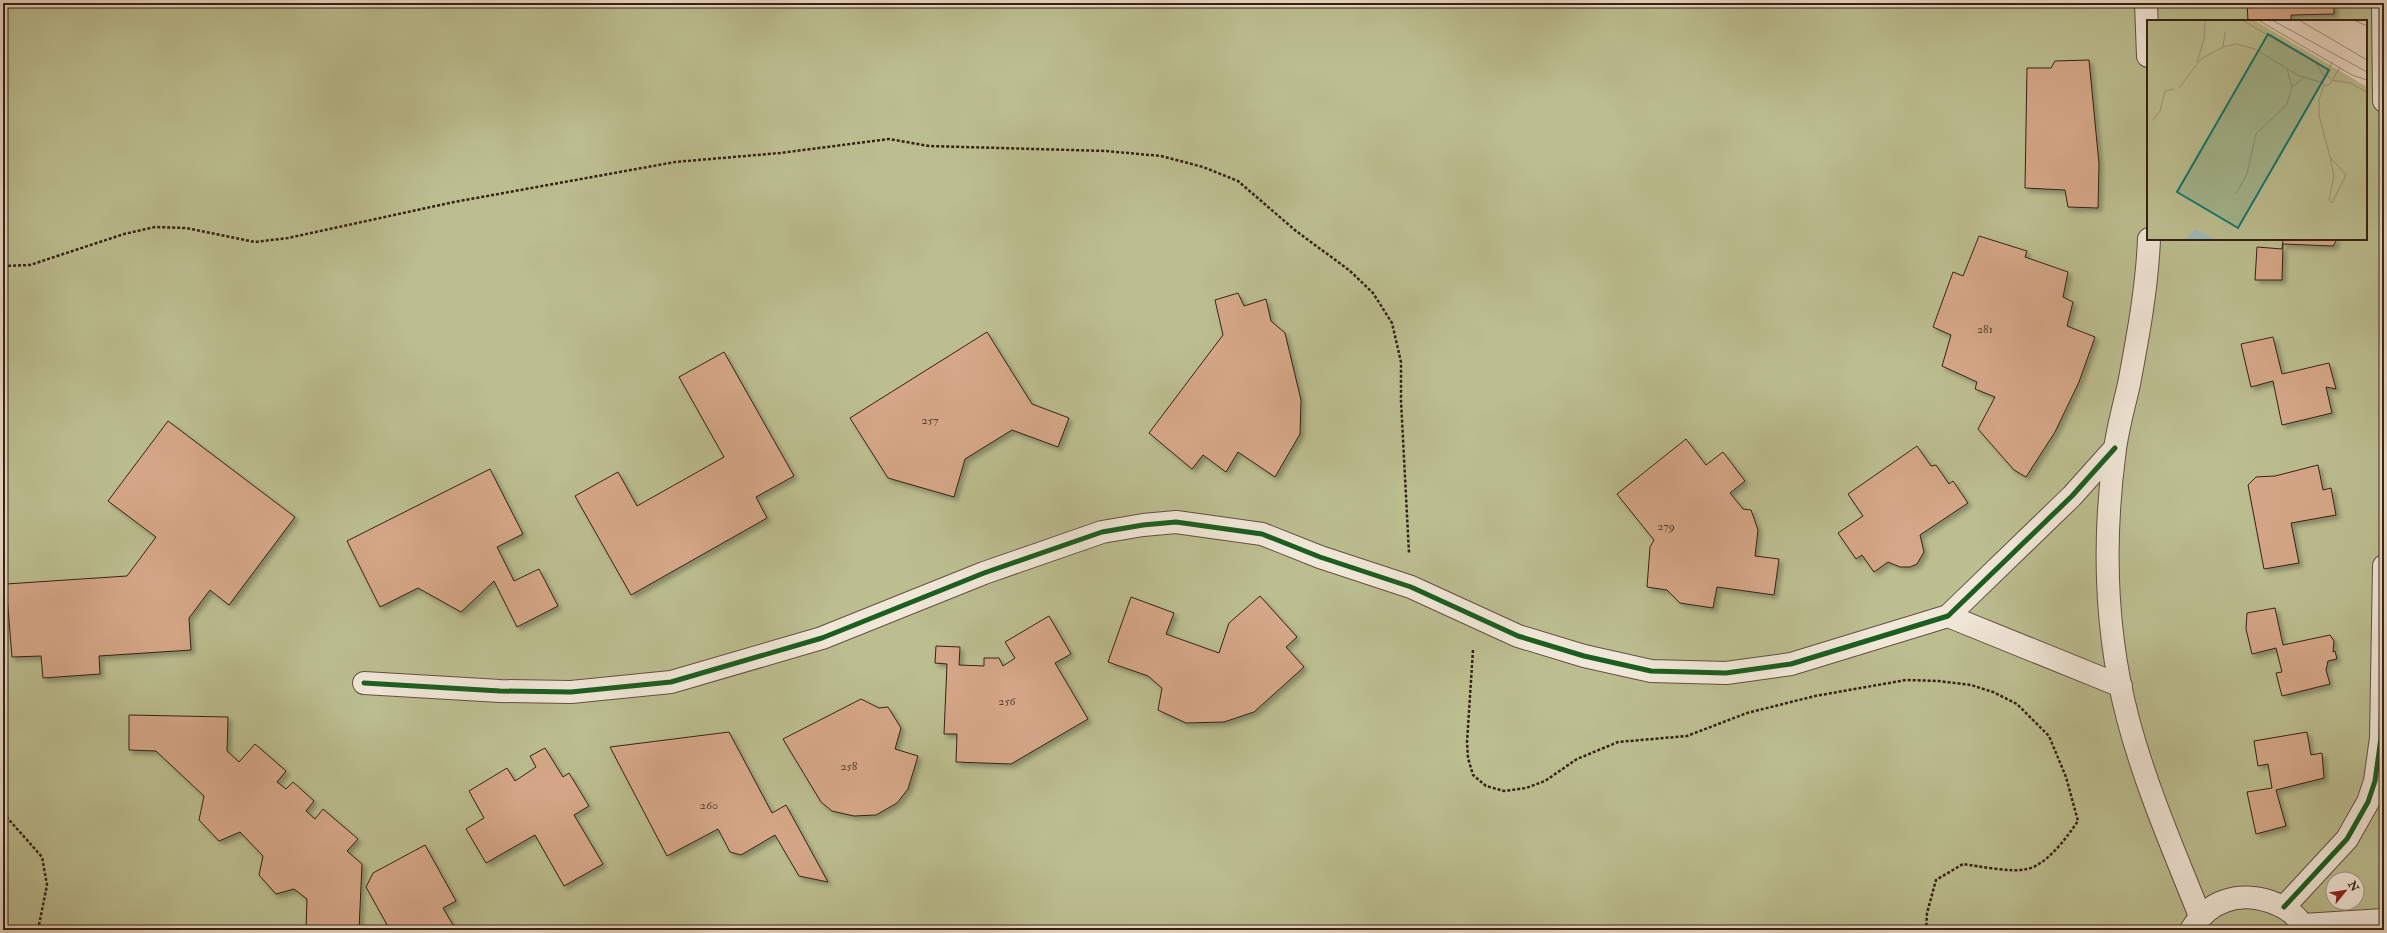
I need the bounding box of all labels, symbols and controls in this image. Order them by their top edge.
inset map [2147,20,2367,240]
house number: 281 [1977,322,1993,337]
house number: 257 [922,413,939,428]
house number: 279 [1657,519,1675,534]
house number: 256 [998,694,1017,709]
house number: 258 [841,759,858,774]
house number: 260 [700,798,718,813]
north arrow [2325,871,2365,911]
text: N [2345,878,2362,895]

